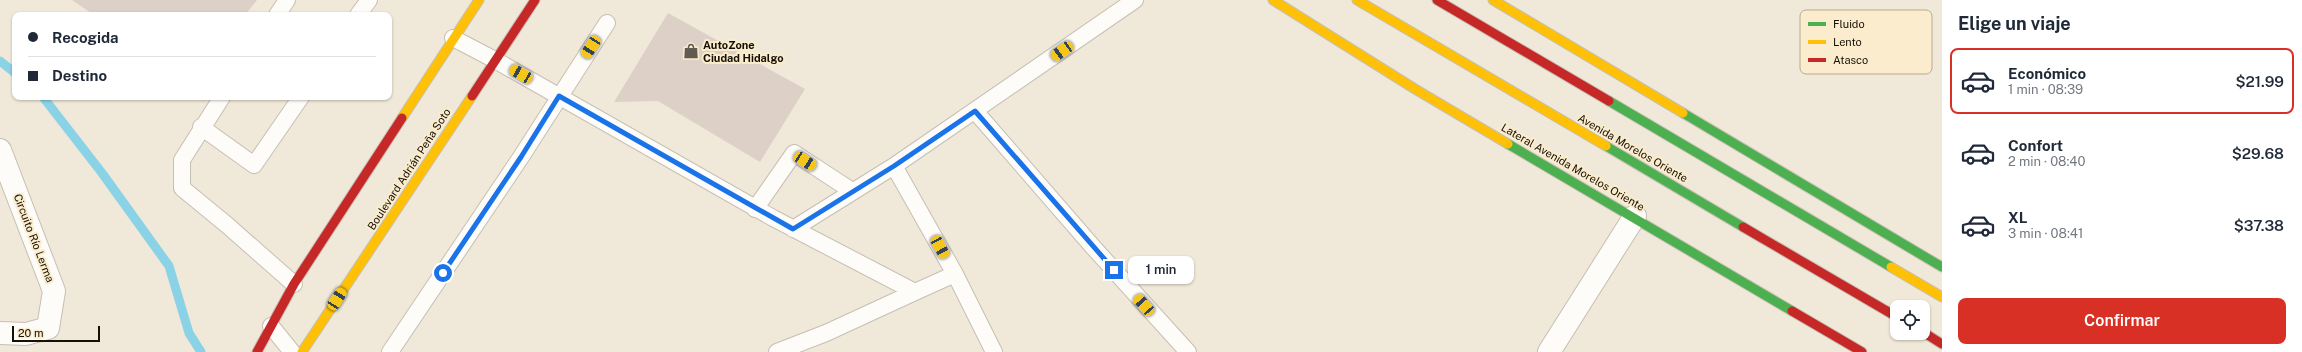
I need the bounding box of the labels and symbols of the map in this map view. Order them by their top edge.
legend [1800,10,1932,74]
text: Fluido [1833,18,1865,30]
car [579,34,603,60]
text: Lento [1833,36,1862,48]
place label: AutoZone Ciudad Hidalgo [703,39,784,64]
car [1049,39,1075,63]
shop icon: AutoZone Ciudad Hidalgo [682,42,700,60]
text: Atasco [1833,54,1868,66]
car [508,63,534,85]
street label: Boulevard Adrián Peña Soto [365,106,453,232]
street label: Avenida Morelos Oriente [1576,112,1690,184]
street label: Lateral Avenida Morelos Oriente [1499,121,1647,213]
car [792,149,818,173]
street label: Circuito Río Lerma [12,192,56,284]
car [929,234,951,260]
callout: 1 min [1128,256,1194,284]
route end [1105,261,1123,279]
route start [434,264,452,282]
car [325,286,349,312]
car [1132,292,1156,318]
scale bar [12,324,100,343]

